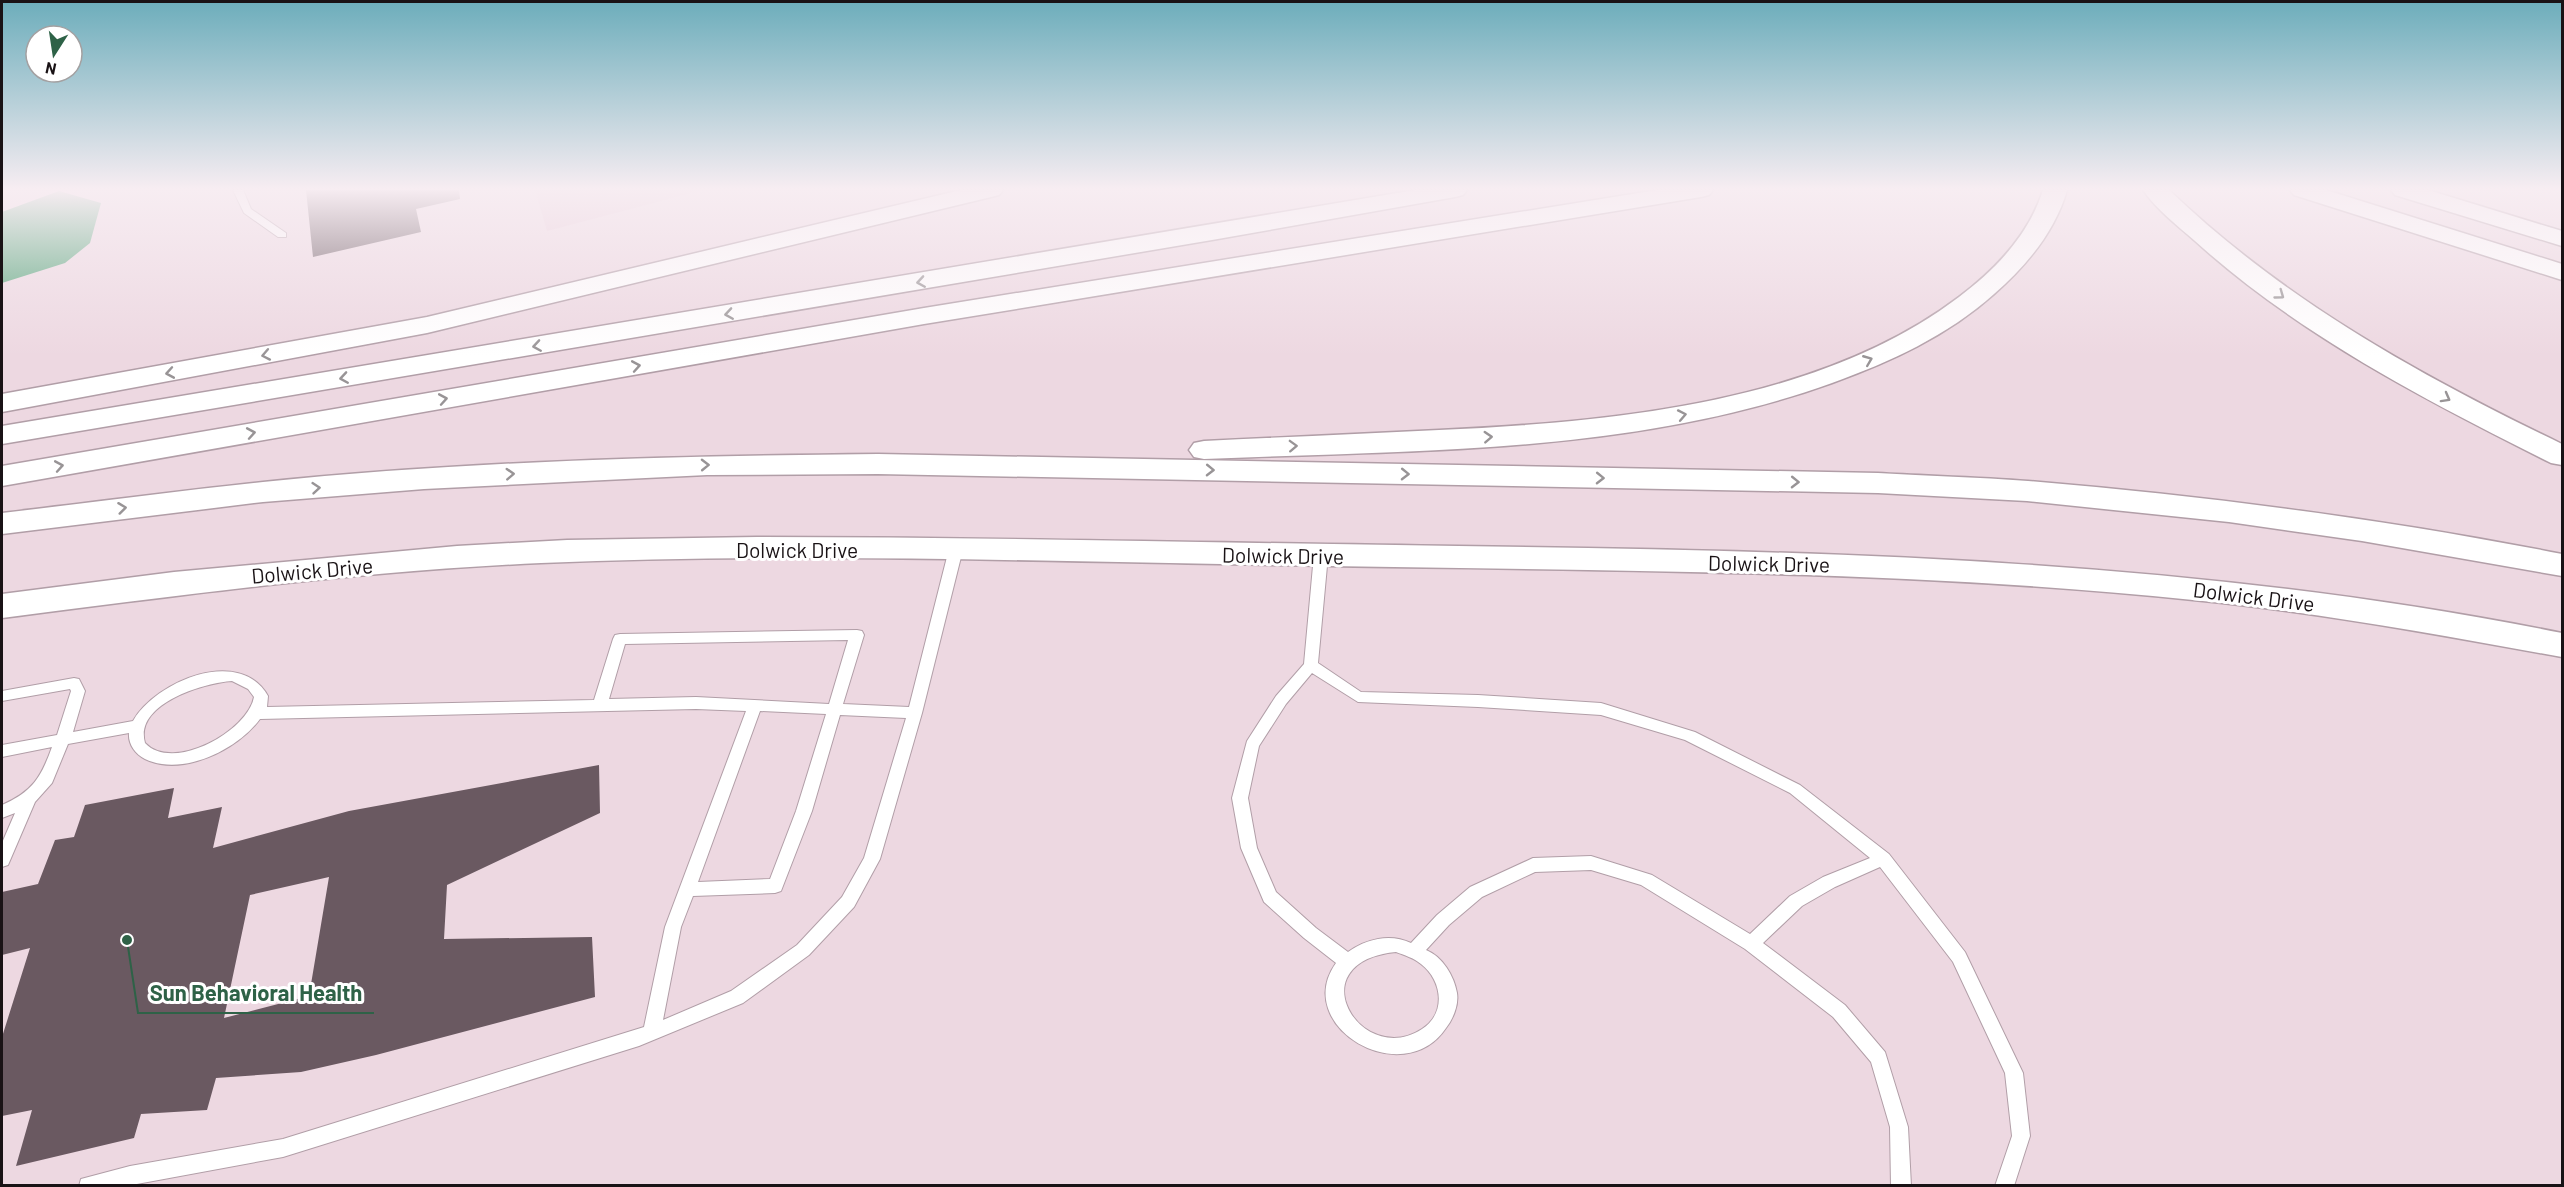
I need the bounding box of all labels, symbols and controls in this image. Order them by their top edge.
north arrow [24,24,84,84]
text: N [44,59,58,80]
one-way arrow [917,275,926,287]
one-way arrow [2274,288,2285,299]
one-way arrow [724,307,734,320]
one-way arrow [532,339,542,352]
one-way arrow [262,348,272,361]
one-way arrow [1862,355,1873,367]
one-way arrow [630,360,640,373]
one-way arrow [165,366,175,379]
one-way arrow [340,371,350,384]
one-way arrow [2440,391,2450,402]
one-way arrow [438,393,448,406]
one-way arrow [1676,409,1686,422]
one-way arrow [247,427,256,439]
one-way arrow [1484,431,1493,444]
one-way arrow [1289,439,1298,452]
one-way arrow [701,459,710,472]
one-way arrow [54,460,64,473]
one-way arrow [1205,464,1214,476]
one-way arrow [506,468,515,481]
one-way arrow [1400,468,1409,480]
one-way arrow [1595,472,1604,484]
one-way arrow [1790,475,1799,488]
one-way arrow [311,482,320,495]
one-way arrow [117,503,127,515]
street label: Dolwick Drive [736,537,858,562]
street label: Dolwick Drive [1222,541,1344,569]
street label: Dolwick Drive [1708,549,1830,577]
street label: Dolwick Drive [250,552,374,588]
street label: Dolwick Drive [2192,576,2316,616]
callout: Sun Behavioral Health [138,973,374,1013]
text: Sun Behavioral Health [150,979,362,1005]

